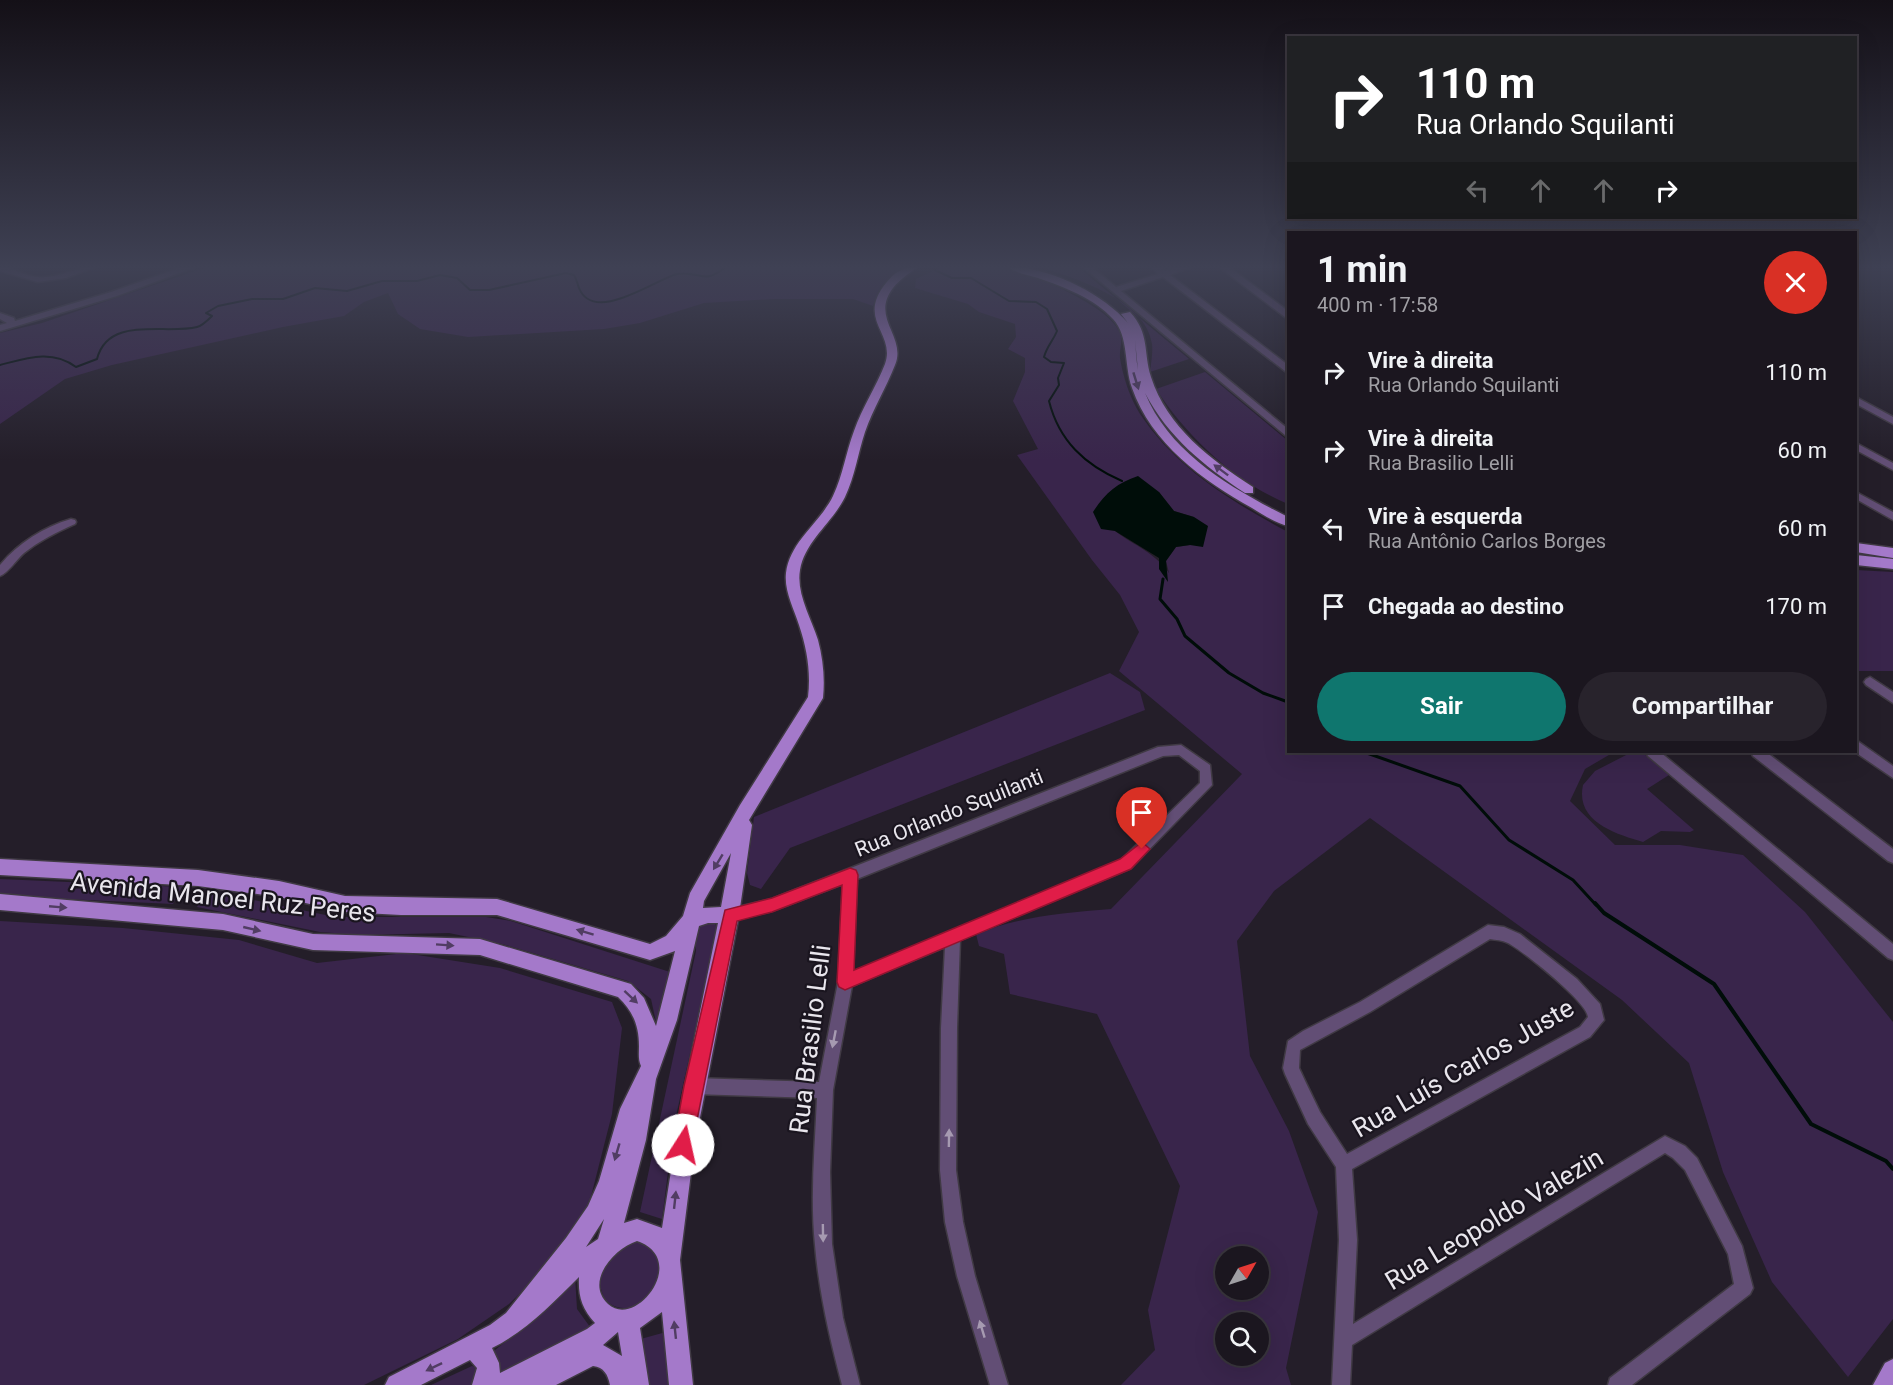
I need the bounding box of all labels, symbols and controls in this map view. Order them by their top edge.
text: 110 m [1416,59,1535,108]
icon: right [1317,60,1395,138]
text: Rua Orlando Squilanti [1416,109,1675,141]
icon: left [1461,174,1494,207]
icon: ahead [1524,174,1557,207]
icon: ahead [1587,174,1620,207]
icon: right [1650,174,1683,207]
text: 1 min [1317,249,1408,291]
button: close [1764,251,1827,314]
text: 400 m · 17:58 [1317,293,1438,317]
text: Vire à direita [1368,348,1494,373]
icon: right [1317,356,1350,389]
text: 110 m [1765,360,1827,385]
one-way arrow [1132,372,1141,390]
text: Rua Orlando Squilanti [1368,373,1559,397]
text: Vire à direita [1368,426,1494,451]
icon: right [1317,434,1350,467]
text: 60 m [1778,438,1827,463]
text: Rua Brasilio Lelli [1368,451,1514,475]
one-way arrow [1213,465,1228,477]
text: Vire à esquerda [1368,504,1522,529]
icon: left [1317,512,1350,545]
text: 60 m [1778,516,1827,541]
text: Rua Antônio Carlos Borges [1368,529,1606,553]
icon: arrive [1317,590,1350,623]
text: Chegada ao destino [1368,594,1564,619]
text: 170 m [1765,594,1827,619]
button: Sair [1317,672,1566,741]
button: Compartilhar [1578,672,1827,741]
street label: Rua Orlando Squilanti [851,764,1047,862]
pin [1116,787,1167,849]
icon: arrive [1125,796,1158,829]
one-way arrow [713,854,723,871]
street label: Avenida Manoel Ruz Peres [69,866,377,928]
one-way arrow [49,902,68,912]
one-way arrow [243,925,262,934]
one-way arrow [576,927,594,936]
one-way arrow [436,940,455,949]
street label: Rua Brasilio Lelli [784,943,836,1135]
one-way arrow [624,990,639,1004]
street label: Rua Luís Carlos Juste [1347,992,1579,1144]
one-way arrow [829,1030,838,1049]
position arrow [651,1113,715,1177]
one-way arrow [944,1129,954,1148]
street label: Rua Leopoldo Valezin [1380,1142,1608,1296]
one-way arrow [612,1143,621,1161]
one-way arrow [670,1190,680,1209]
one-way arrow [818,1224,827,1243]
north arrow [1215,1246,1269,1300]
map controls [1215,1246,1269,1366]
button: search [1215,1312,1269,1366]
one-way arrow [977,1320,986,1338]
one-way arrow [671,1321,680,1340]
one-way arrow [425,1362,442,1371]

